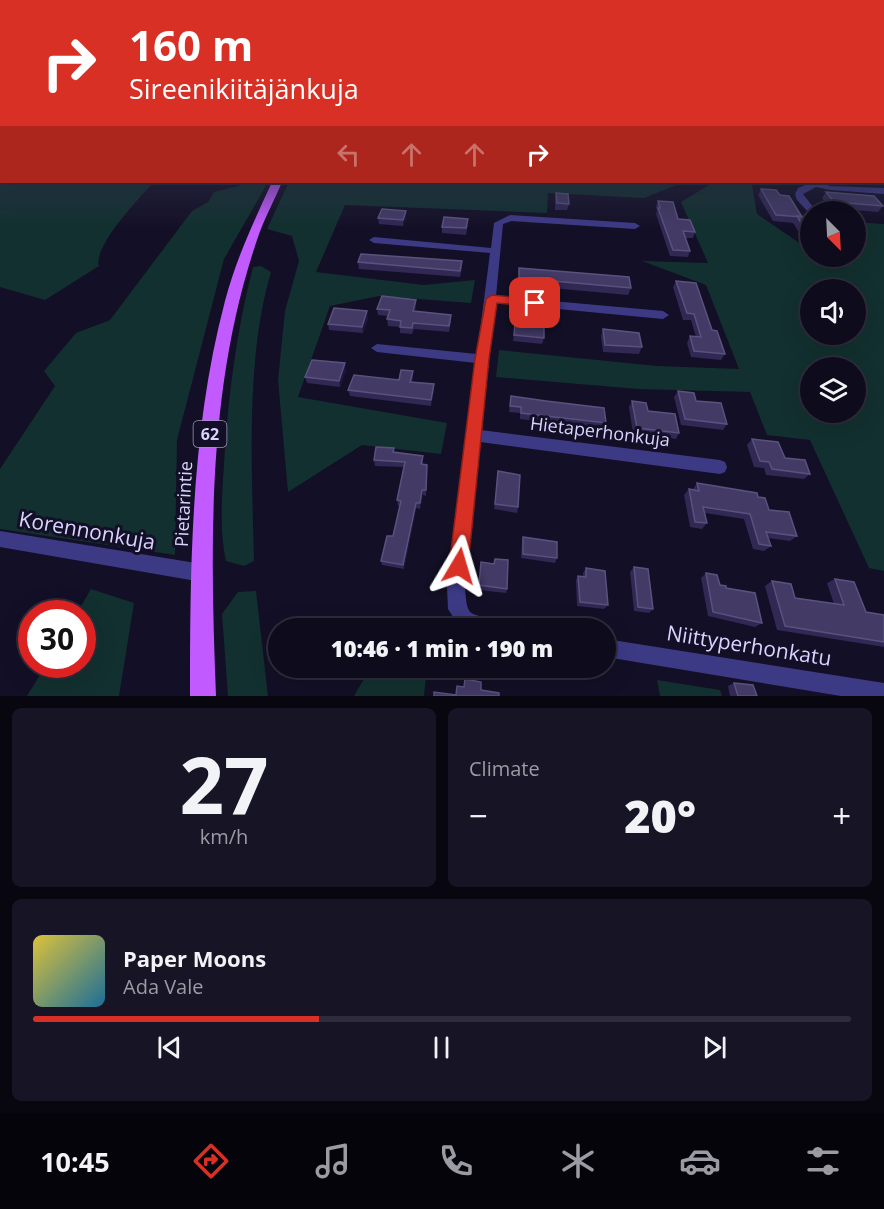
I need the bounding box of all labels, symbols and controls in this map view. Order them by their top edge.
text: 160 m [129,16,253,73]
icon: right [30,24,108,102]
text: Sireenikiitäjänkuja [129,70,359,107]
icon: left [332,138,365,171]
icon: ahead [395,138,428,171]
icon: ahead [458,138,491,171]
icon: right [521,138,554,171]
north arrow [800,201,866,267]
map controls [800,201,866,423]
pin [509,277,560,328]
button: sound [800,279,866,345]
icon: arrive [518,286,551,319]
button: layers [800,357,866,423]
street label: Hietaperhonkuja [529,411,671,451]
road number: 62 [194,421,226,447]
street label: Pietarintie [169,460,197,547]
street label: Korennonkuja [17,504,158,556]
position arrow [427,534,491,598]
speed limit sign: 30 [18,600,96,678]
street label: Niittyperhonkatu [665,618,834,672]
text: 10:46 · 1 min · 190 m [331,633,553,663]
text: 27 [179,731,269,837]
text: Climate [469,755,540,782]
text: 20° [624,785,696,846]
text: − [469,793,488,838]
text: + [832,793,851,838]
text: km/h [200,823,248,850]
text: Paper Moons [123,943,266,973]
text: Ada Vale [123,973,204,1000]
icon: previous [153,1031,186,1064]
icon: pause [425,1031,458,1064]
icon: next [698,1031,731,1064]
icon: directions [190,1140,232,1182]
icon: music [312,1140,354,1182]
icon: phone [435,1140,477,1182]
icon: climate [557,1140,599,1182]
icon: car [679,1140,721,1182]
icon: filters [802,1140,844,1182]
text: 10:45 [40,1143,110,1180]

